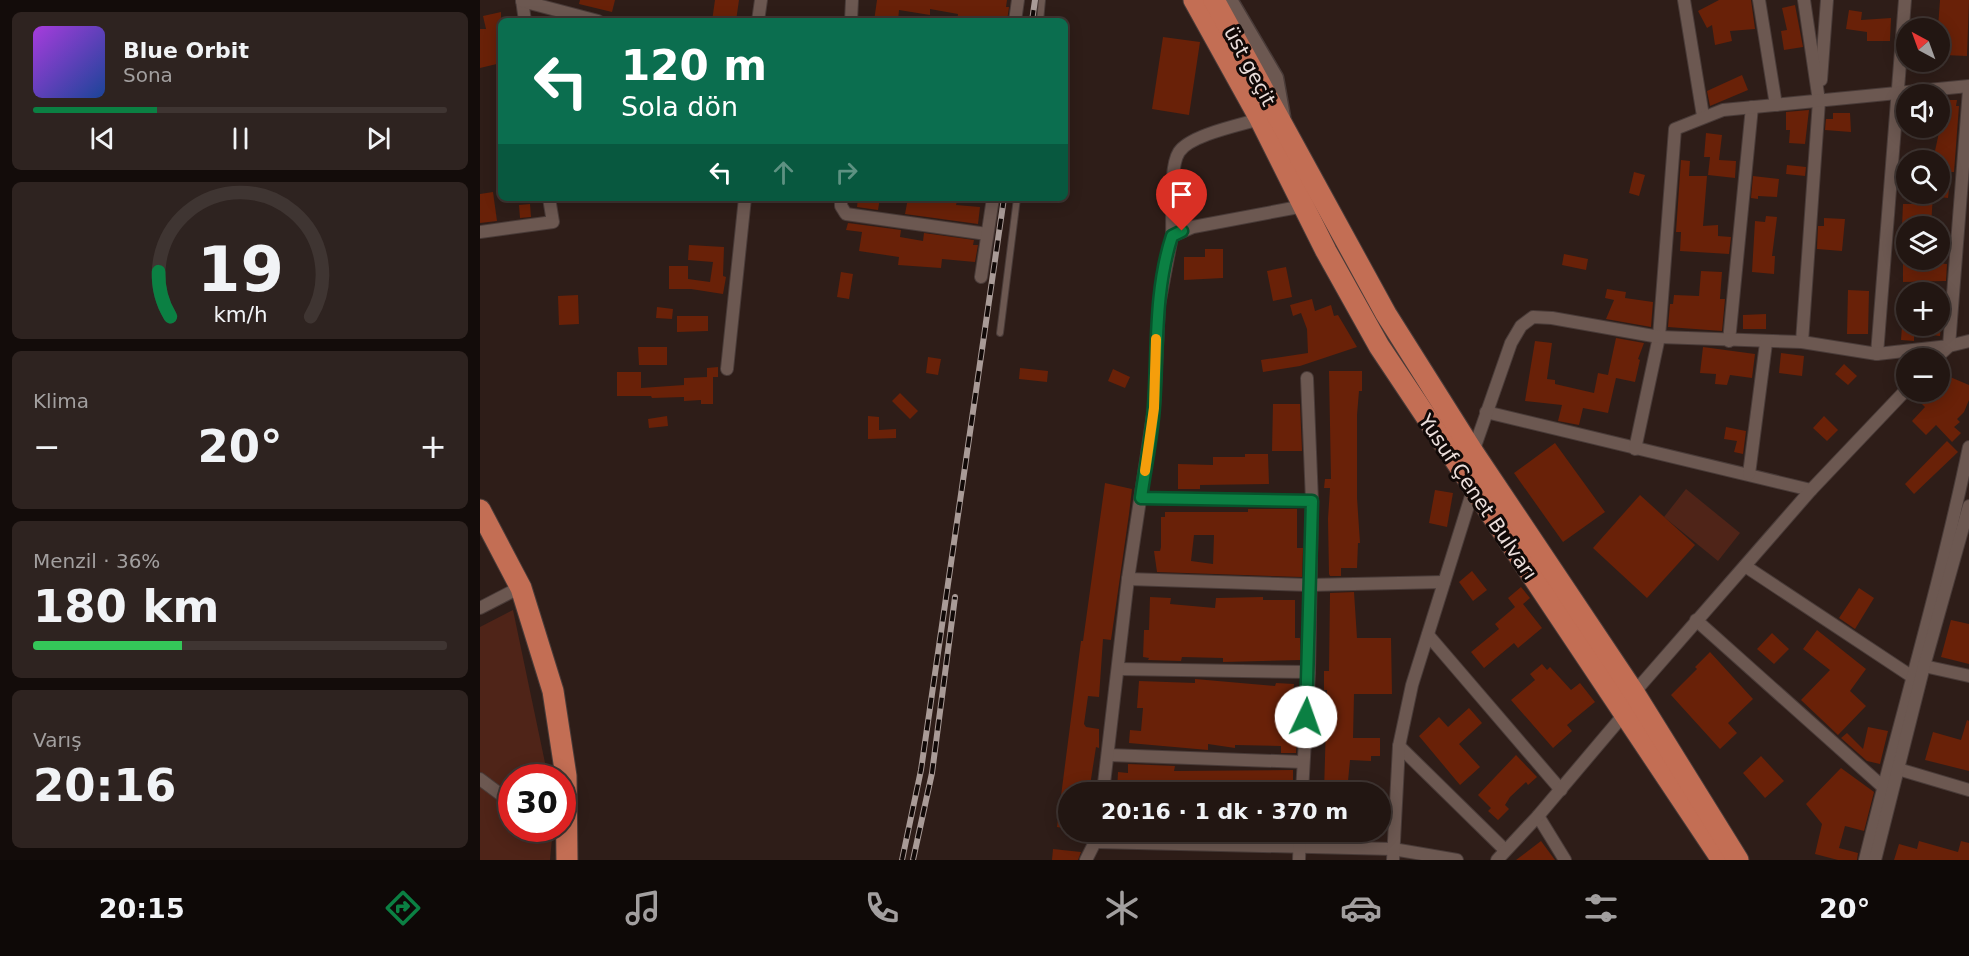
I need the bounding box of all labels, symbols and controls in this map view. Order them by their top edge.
north arrow [1896,18,1950,72]
map controls [1896,18,1950,402]
street label: üst geçit [1219,22,1281,110]
text: Blue Orbit [123,38,249,63]
text: 120 m [621,41,767,90]
icon: left [522,42,600,120]
text: Sona [123,63,173,87]
button: sound [1896,84,1950,138]
text: Sola dön [621,91,738,122]
icon: previous [86,122,119,155]
icon: pause [224,122,257,155]
icon: next [362,122,395,155]
button: search [1896,150,1950,204]
icon: left [704,156,737,189]
icon: ahead [767,156,800,189]
icon: right [830,156,863,189]
pin [1156,169,1207,231]
icon: arrive [1165,178,1198,211]
button: layers [1896,216,1950,270]
text: 19 [197,234,283,307]
button: + [1896,282,1950,336]
text: km/h [213,303,267,328]
button: − [1896,348,1950,402]
text: Klima [33,389,89,413]
street label: Yusuf Çenet Bulvarı [1413,409,1542,584]
text: 20° [197,420,283,473]
text: − [33,427,61,466]
text: + [419,427,447,466]
text: Menzil · 36% [33,549,160,573]
text: 180 km [33,580,219,633]
position arrow [1274,685,1338,749]
text: Varış [33,728,82,752]
text: 20:16 [33,759,176,812]
speed limit sign: 30 [498,764,576,842]
text: 20:16 · 1 dk · 370 m [1101,799,1348,824]
icon: directions [382,887,424,929]
icon: music [622,887,664,929]
icon: phone [861,887,903,929]
icon: climate [1101,887,1143,929]
icon: car [1340,887,1382,929]
icon: filters [1580,887,1622,929]
text: 20:15 [99,893,185,924]
text: 20° [1819,893,1870,924]

